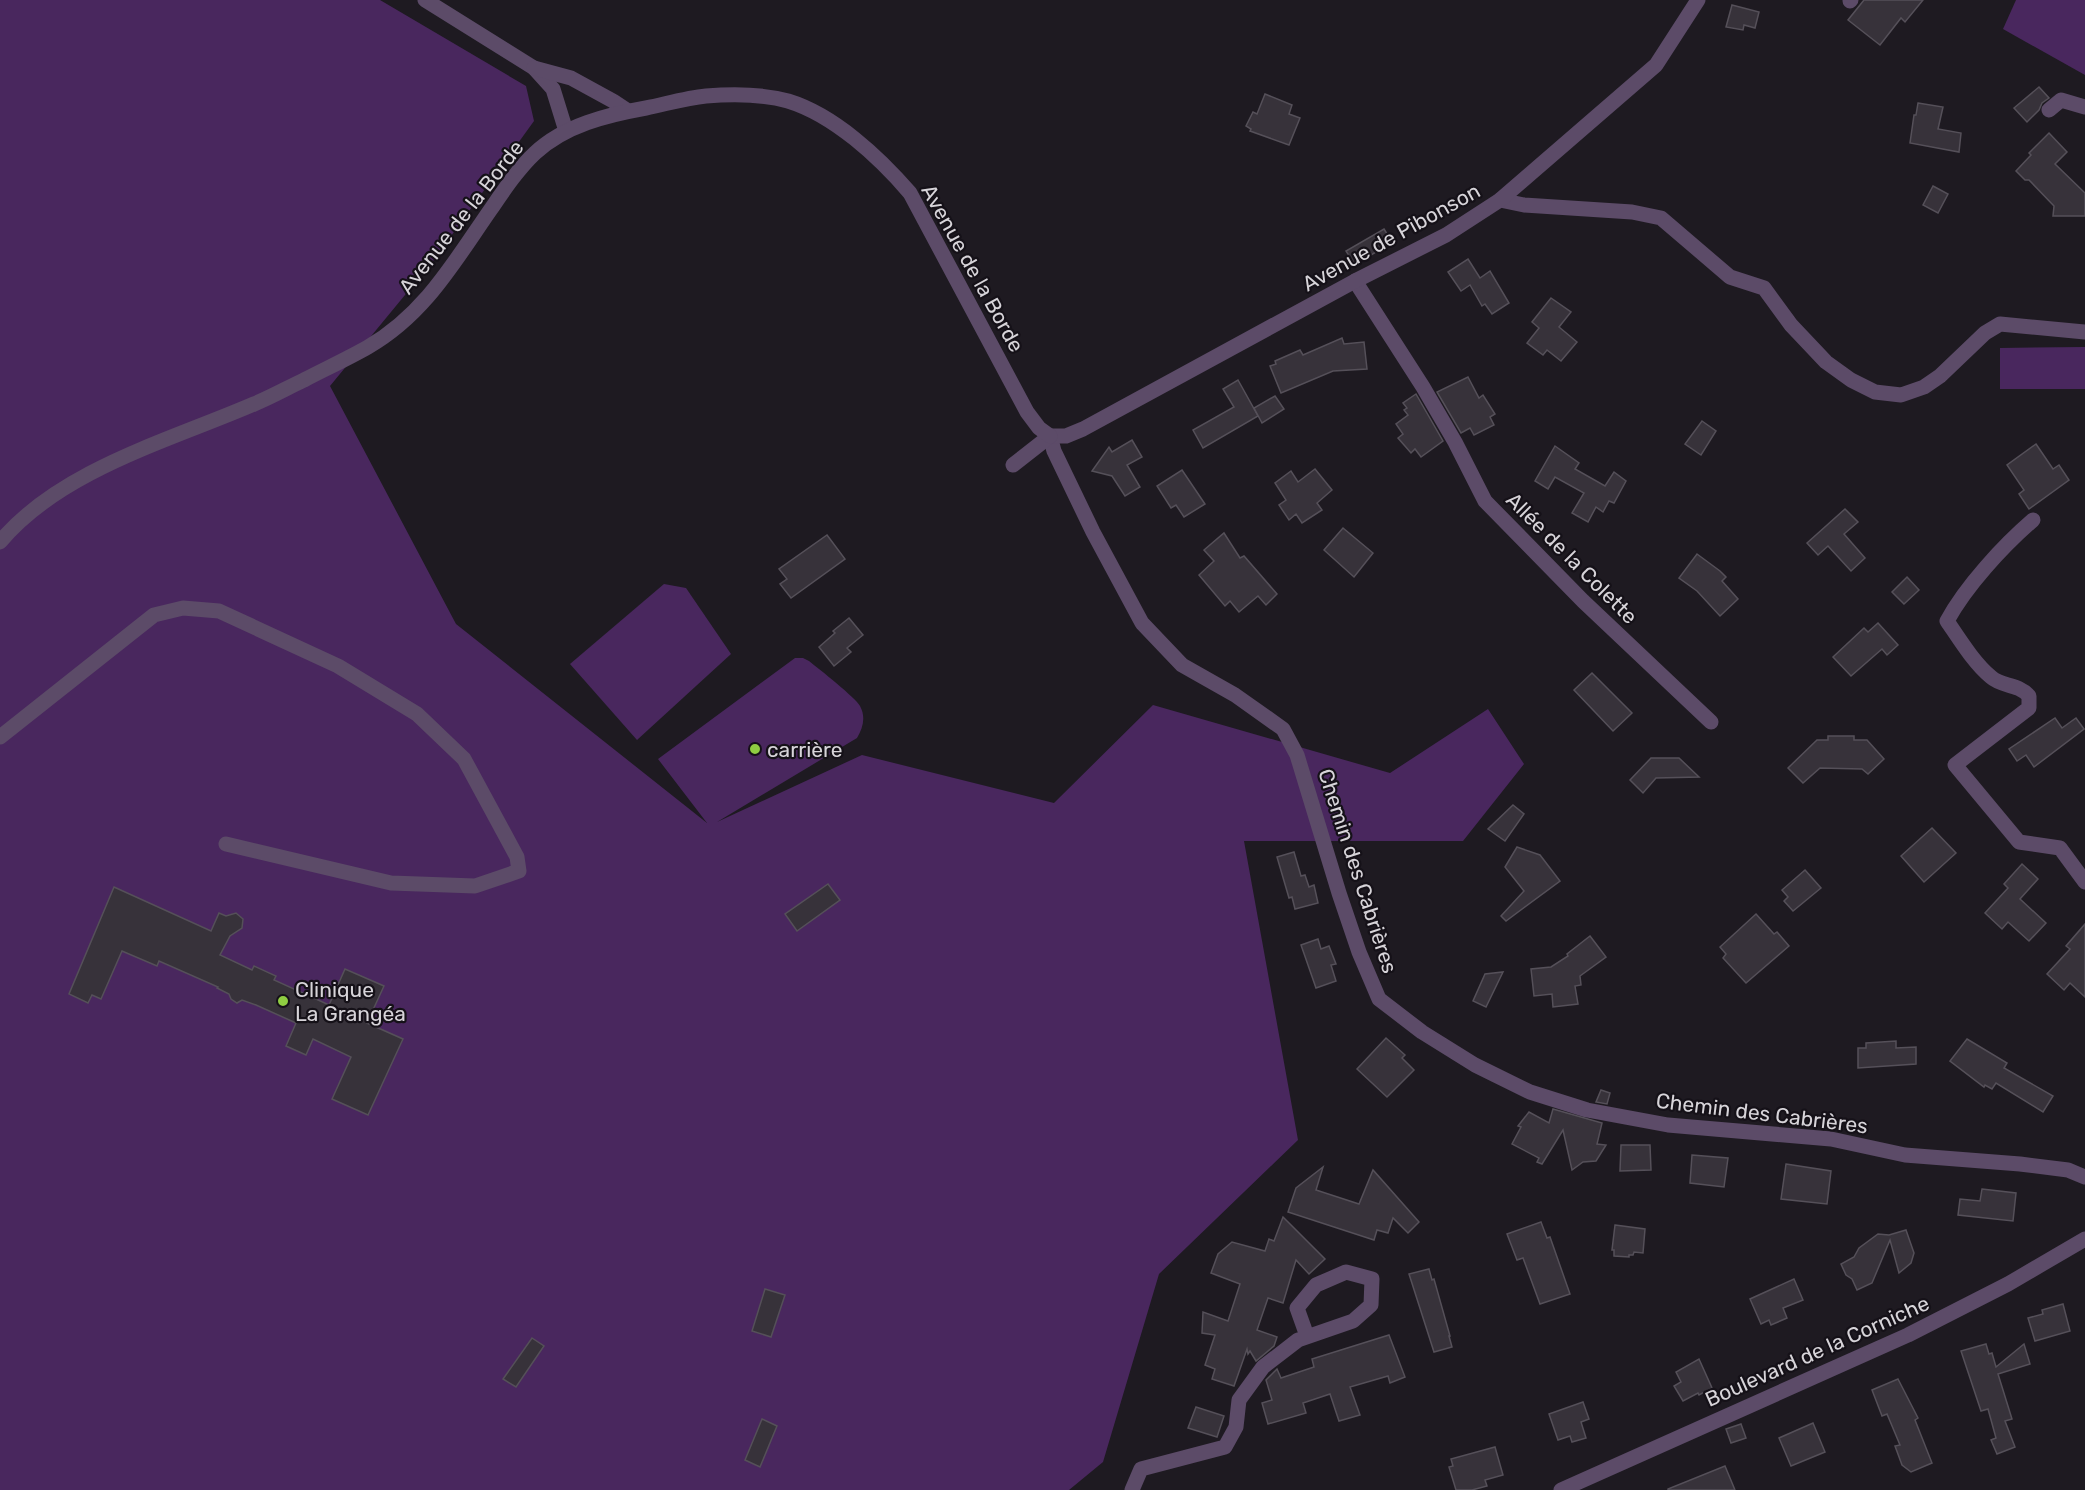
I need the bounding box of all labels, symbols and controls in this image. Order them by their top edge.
street label: Avenue de la Borde [393,135,529,299]
street label: Avenue de Pibonson [1298,178,1484,296]
street label: Avenue de la Borde [916,180,1030,356]
street label: Allée de la Colette [1501,487,1643,629]
place label: carrière [767,737,843,762]
marker: carrière [748,742,762,756]
street label: Chemin des Cabrières [1313,766,1403,976]
place label: Clinique La Grangéa [295,977,406,1026]
marker: Clinique La Grangéa [276,994,290,1008]
street label: Chemin des Cabrières [1655,1088,1869,1138]
street label: Boulevard de la Corniche [1701,1290,1933,1412]

